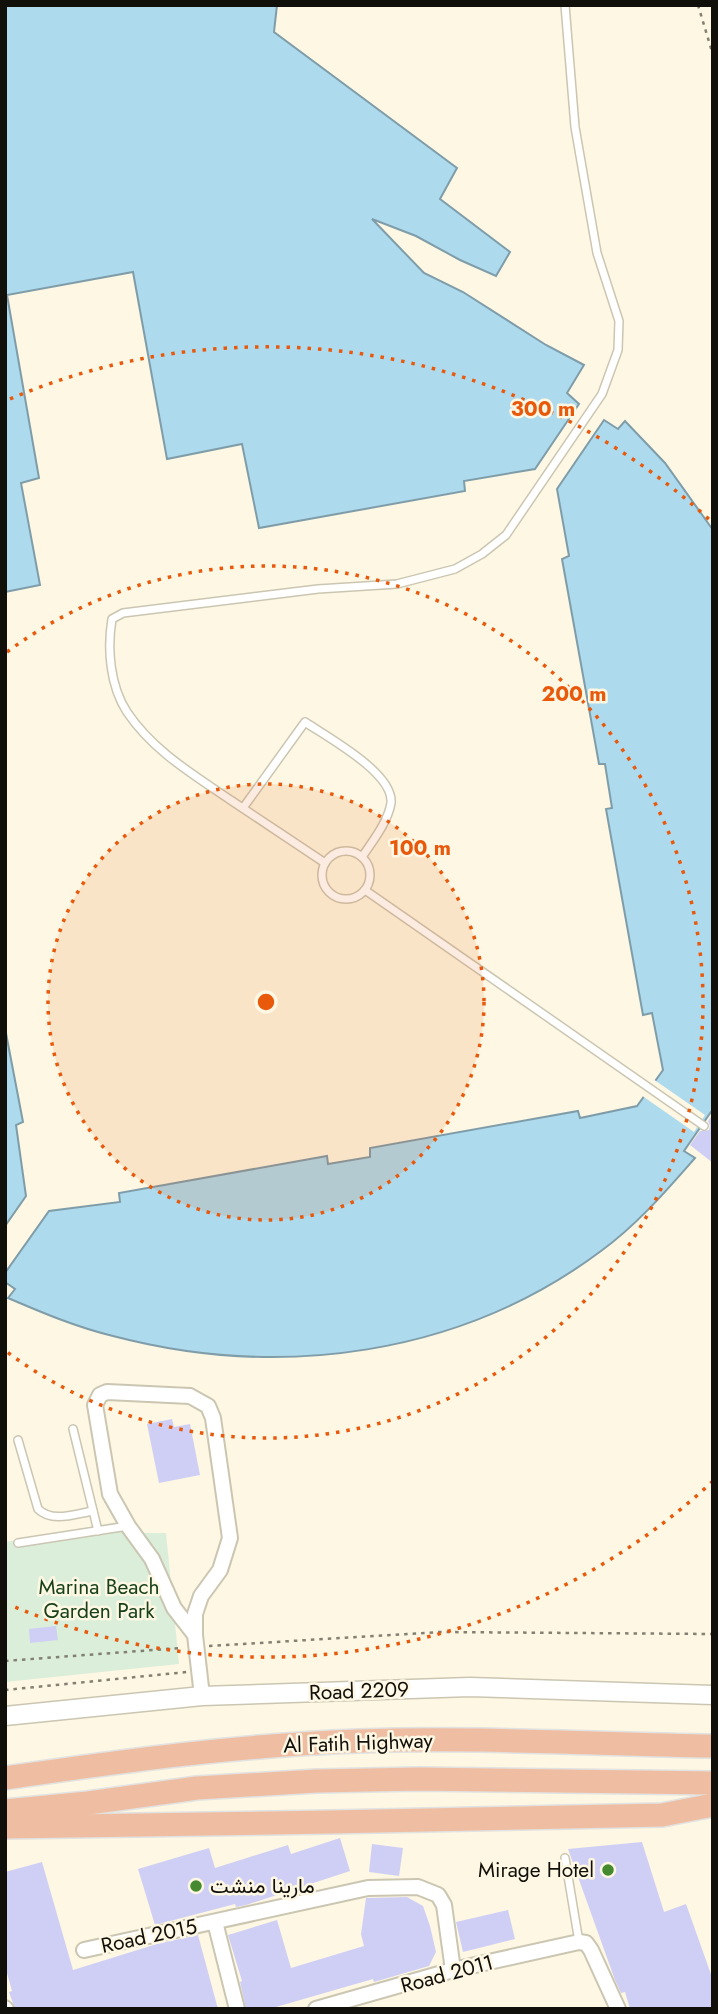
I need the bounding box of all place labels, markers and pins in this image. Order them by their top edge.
centre of rings [254,990,278,1014]
place label: Mirage Hotel [478,1855,594,1885]
marker: Mirage Hotel [600,1862,616,1878]
place label: مارينا منشت [210,1871,315,1901]
marker: مارينا منشت [188,1878,204,1894]

